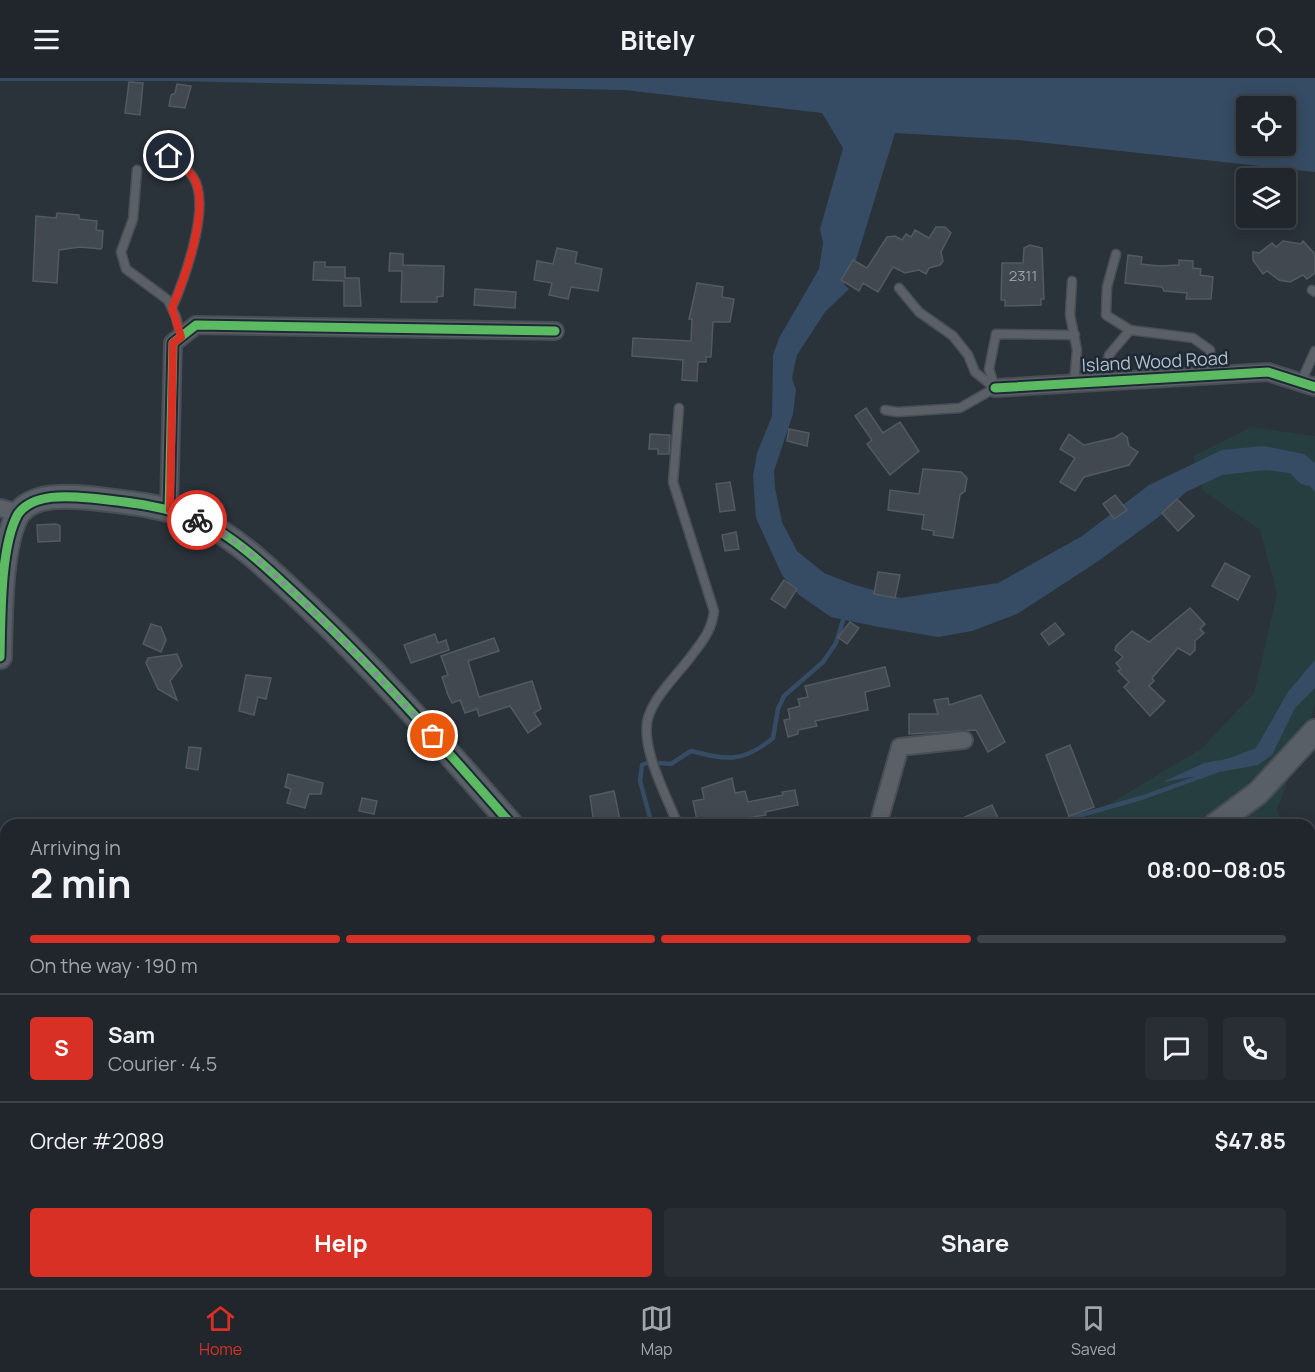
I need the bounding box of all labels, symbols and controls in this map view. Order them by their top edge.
text: Bitely [620,21,695,58]
icon: menu [30,23,63,56]
icon: search [1252,23,1285,56]
map controls [1236,96,1296,228]
button: locate [1236,96,1296,156]
pin [143,130,194,181]
icon: home [152,139,185,172]
button: layers [1236,168,1296,228]
house number: 2311 [1009,265,1037,286]
street label: Island Wood Road [1081,345,1229,377]
courier [167,490,227,550]
icon: bike [181,504,214,537]
pin [407,710,458,761]
icon: bag [416,719,449,752]
text: Arriving in [30,834,121,861]
text: 08:00–08:05 [1147,855,1286,885]
text: 2 min [30,856,131,910]
text: On the way · 190 m [30,952,198,979]
button: chat [1145,1017,1208,1080]
button: phone [1223,1017,1286,1080]
text: Sam [108,1020,155,1050]
text: S [54,1033,69,1063]
text: Courier · 4.5 [108,1050,217,1077]
text: Order #2089 [30,1126,165,1156]
text: $47.85 [1214,1126,1286,1156]
button: Help [30,1208,652,1277]
button: Share [664,1208,1286,1277]
tab: Home [199,1302,242,1360]
tab: Map [640,1302,673,1360]
tab: Saved [1071,1302,1116,1360]

